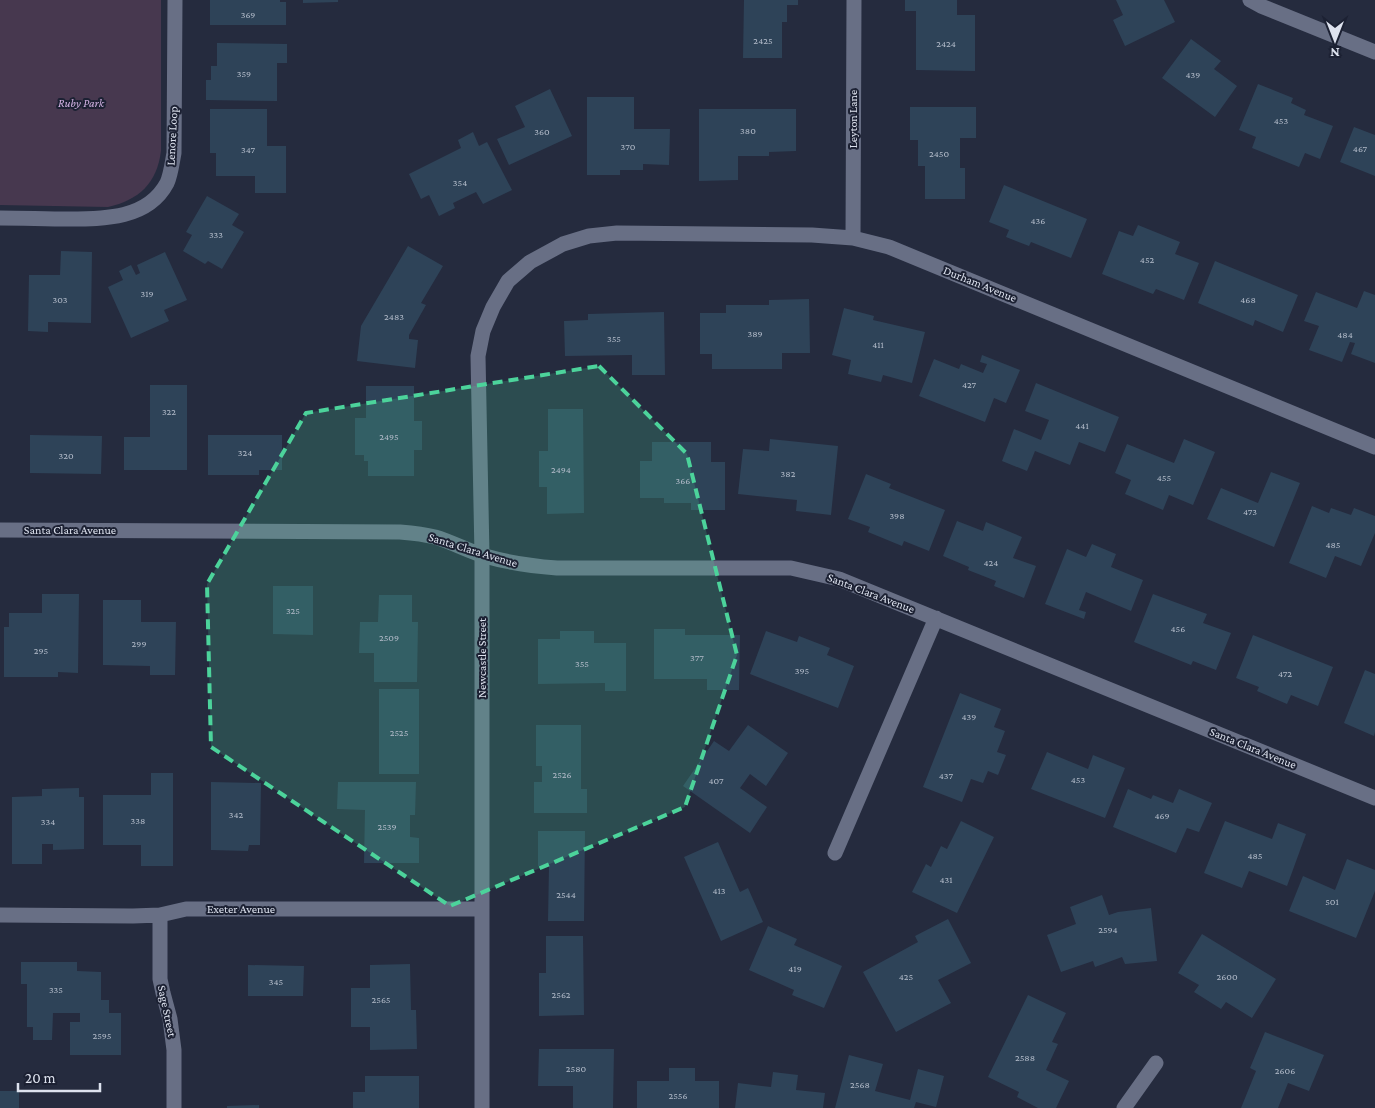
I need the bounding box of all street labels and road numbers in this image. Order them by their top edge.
street label: Leyton Lane [846,90,860,148]
street label: Lenore Loop [163,106,181,166]
street label: Durham Avenue [941,263,1019,305]
street label: Santa Clara Avenue [24,523,116,537]
street label: Santa Clara Avenue [427,530,519,570]
street label: Santa Clara Avenue [825,570,917,616]
street label: Newcastle Street [475,617,489,698]
street label: Santa Clara Avenue [1208,724,1298,772]
street label: Exeter Avenue [207,902,275,916]
street label: Sage Street [155,984,180,1039]

